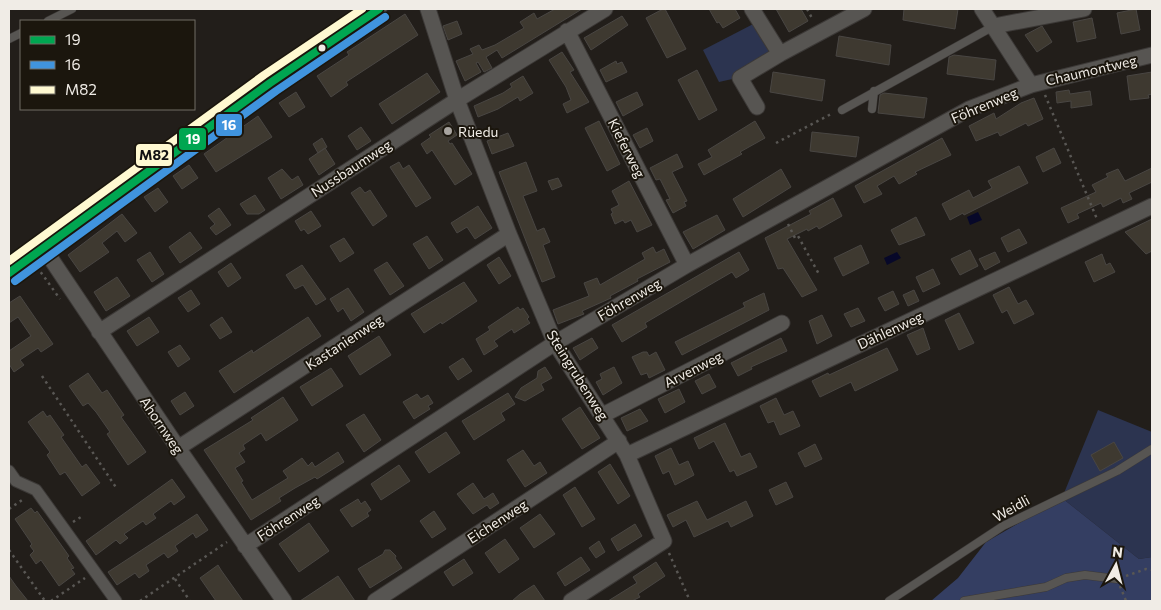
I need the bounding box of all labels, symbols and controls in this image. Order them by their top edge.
legend [20,20,195,110]
text: 19 [65,30,81,48]
unlabelled marker [317,43,327,53]
street label: Chaumontweg [1044,51,1139,89]
text: 16 [65,55,81,73]
text: M82 [65,80,97,98]
street label: Föhrenweg [948,83,1020,127]
line badge: 16 [215,113,243,137]
street label: Kieferweg [605,115,649,181]
text: 16 [222,116,237,133]
place label: Rüedu [458,123,498,140]
marker: Rüedu [442,125,454,137]
line badge: 19 [178,127,207,151]
text: 19 [186,130,201,147]
street label: Nussbaumweg [308,135,395,200]
line badge: M82 [135,143,173,167]
text: M82 [139,146,169,163]
street label: Föhrenweg [594,274,664,324]
street label: Dählenweg [855,307,926,353]
street label: Kastanienweg [302,310,386,373]
street label: Steingrubenweg [543,327,613,424]
street label: Arvenweg [661,347,725,391]
street label: Ahornweg [137,393,188,457]
street label: Föhrenweg [254,491,323,544]
street label: Weidli [990,491,1032,525]
street label: Eichenweg [464,495,531,547]
north arrow [1091,540,1141,590]
text: N [1111,543,1124,561]

